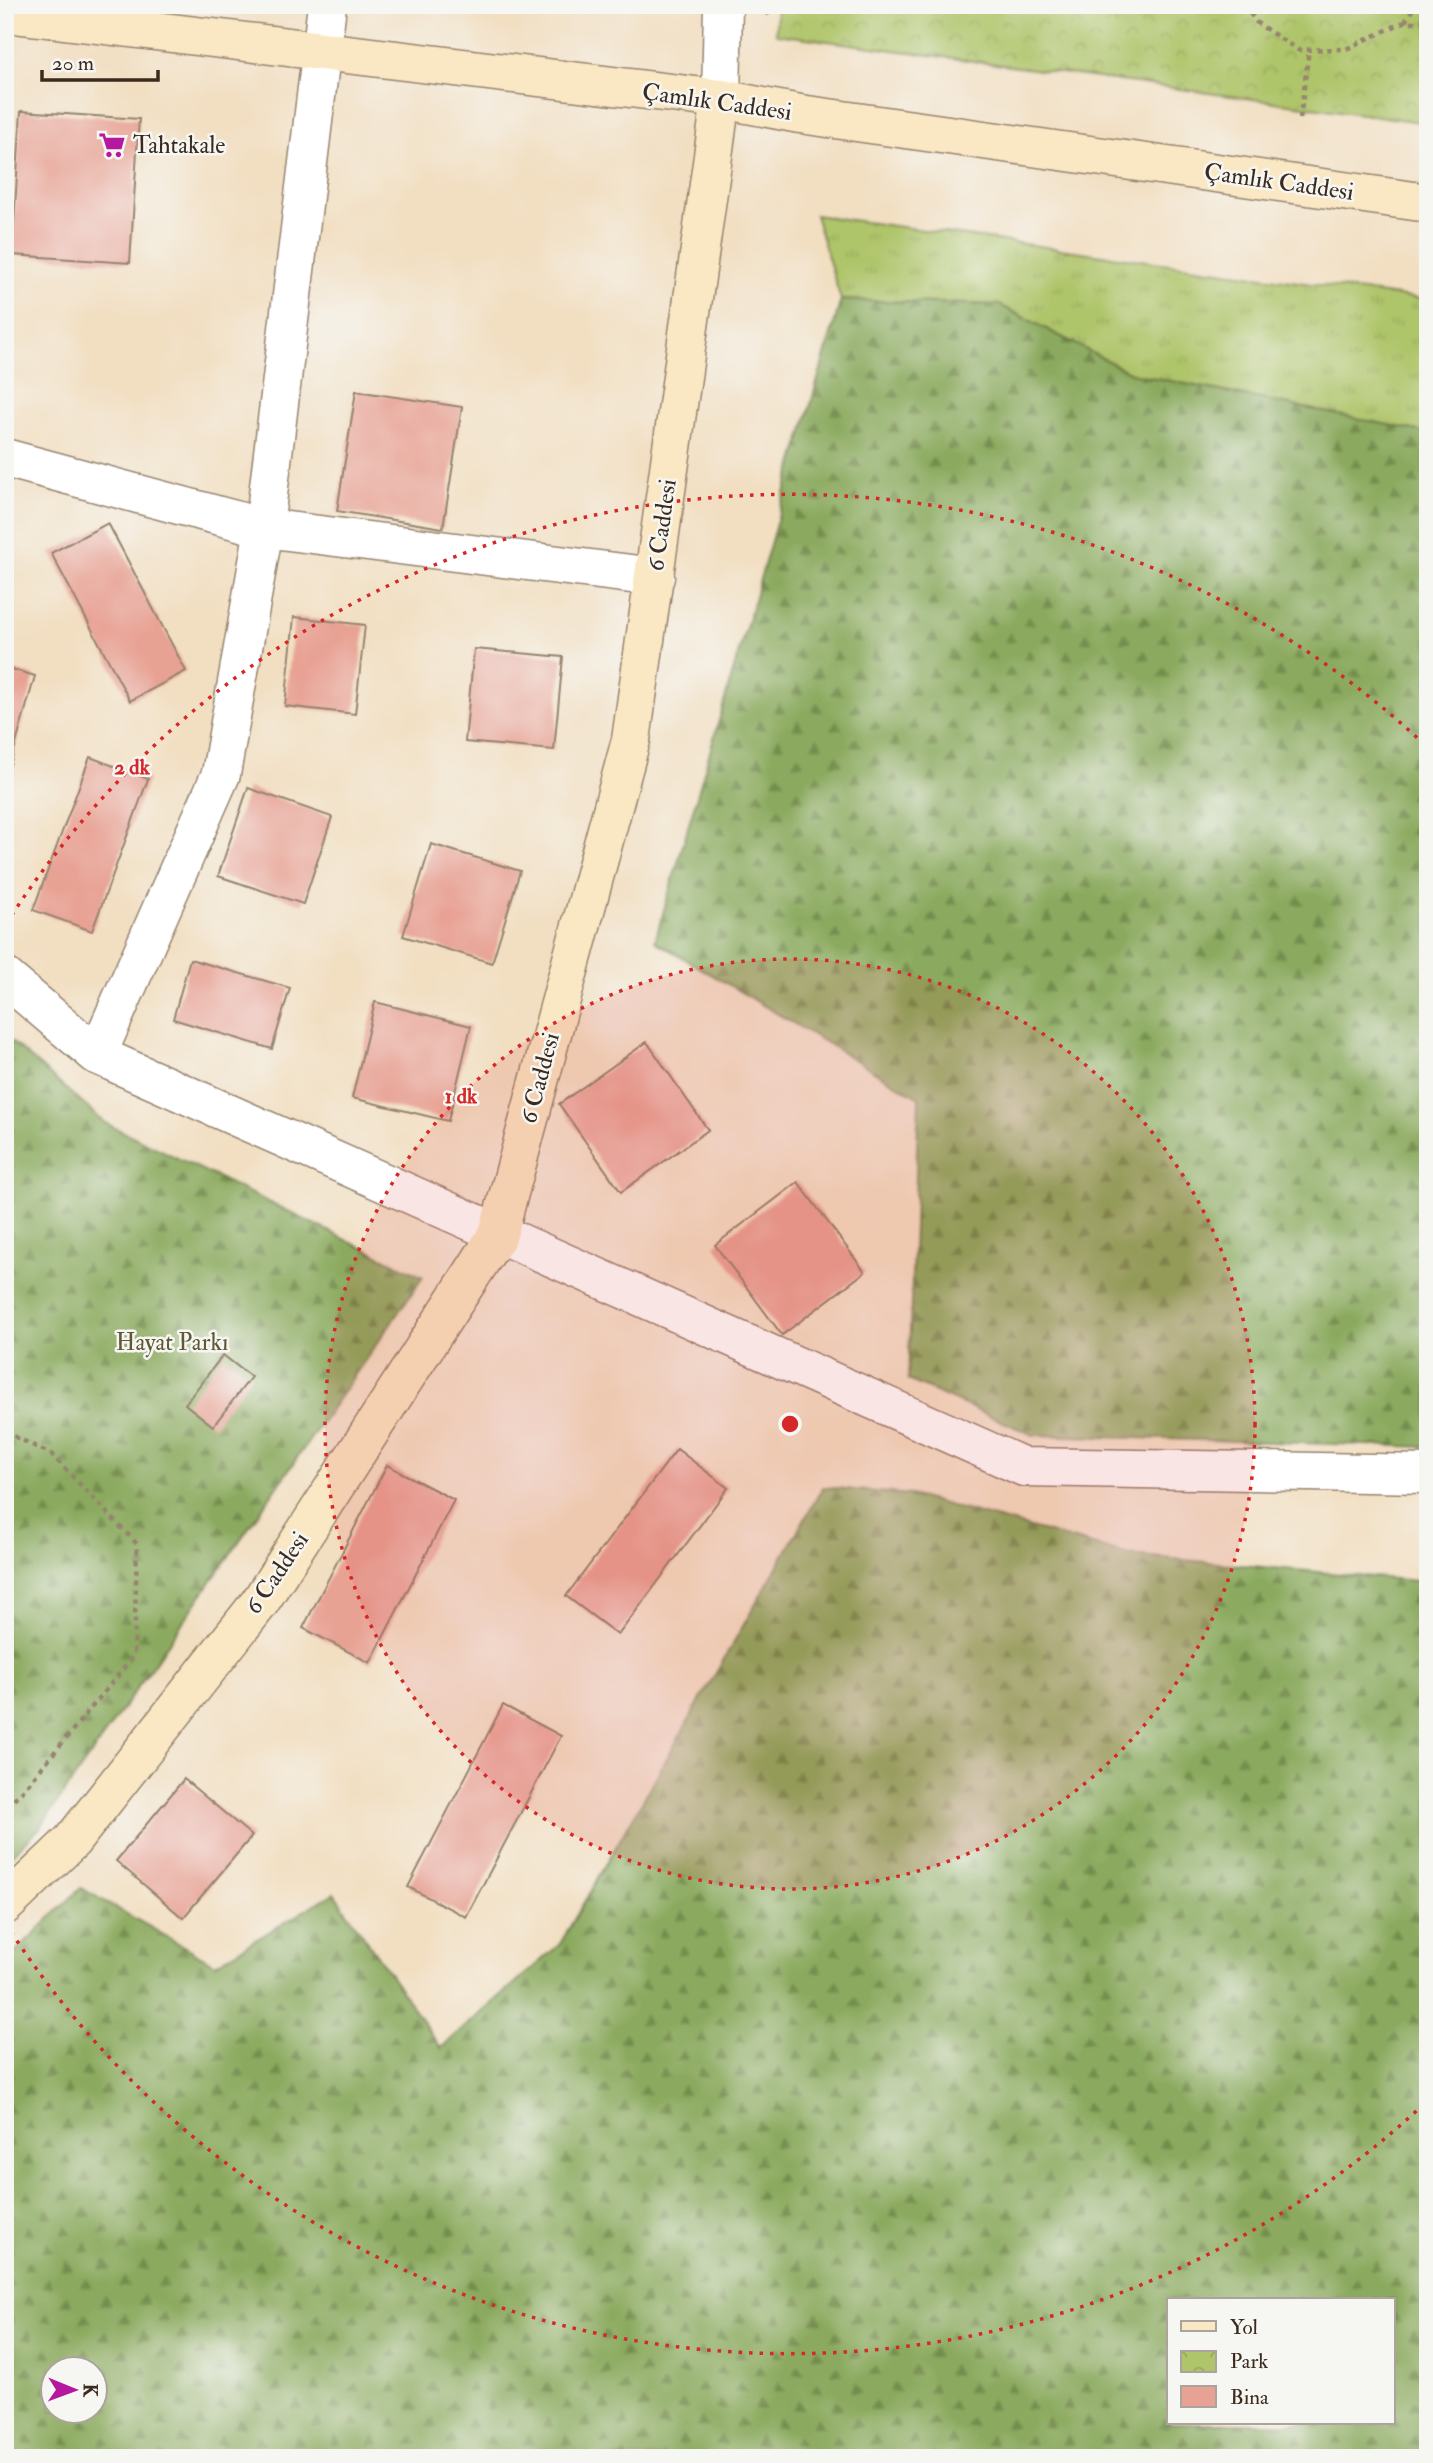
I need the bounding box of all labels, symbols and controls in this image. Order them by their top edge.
scale bar [42,38,158,82]
text: 20 m [52,50,94,77]
street label: Çamlık Caddesi [640,76,794,128]
supermarket icon: Tahtakale [97,130,127,160]
place label: Tahtakale [133,130,225,161]
street label: Çamlık Caddesi [1202,156,1356,208]
street label: 6 Caddesi [640,477,684,573]
text: 2 dk [114,754,151,781]
street label: 6 Caddesi [513,1029,567,1127]
text: 1 dk [445,1083,478,1110]
park label: Hayat Parkı [116,1327,228,1358]
centre of rings [778,1412,802,1436]
street label: 6 Caddesi [238,1526,316,1620]
legend [1167,2298,1394,2424]
text: Yol [1230,2314,1258,2341]
text: Park [1230,2348,1268,2375]
north arrow [38,2354,108,2424]
text: K [78,2383,102,2398]
text: Bina [1230,2384,1269,2411]

